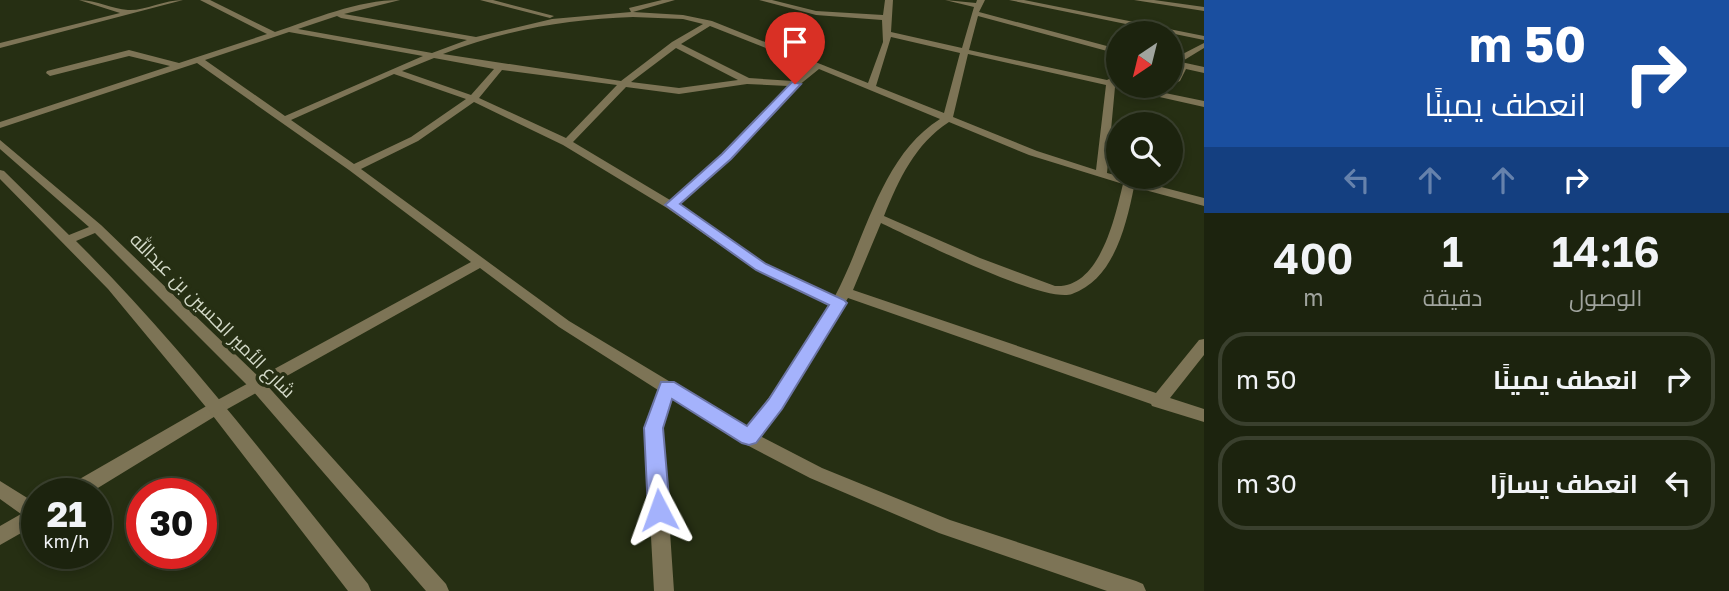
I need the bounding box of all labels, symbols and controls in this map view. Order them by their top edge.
pin [765,12.0,825,84]
text: 50 m [1469,14,1586,73]
north arrow [1106,21,1183,98]
map controls [1106,21,1183,189]
icon: arrive [776,23,814,61]
icon: right [1610,28,1701,119]
text: انعطف يمينًا [1424,85,1586,123]
button: search [1106,112,1183,189]
icon: left [1338,161,1376,199]
icon: ahead [1411,161,1449,199]
icon: ahead [1484,161,1522,199]
icon: right [1557,161,1595,199]
text: 1 [1442,226,1463,276]
text: 14:16 [1552,226,1660,276]
street label: شارع الأمير الحسين بن عبدالله [124,227,301,404]
text: 400 [1273,233,1353,283]
text: m [1303,283,1324,311]
text: دقيقة [1423,283,1482,311]
text: الوصول [1569,283,1642,311]
icon: right [1659,360,1697,398]
text: 50 m [1236,364,1297,395]
text: انعطف يمينًا [1493,364,1638,395]
icon: left [1659,464,1697,502]
text: 30 m [1236,468,1297,499]
text: انعطف يسارًا [1490,468,1638,499]
position arrow [622,473,696,547]
speed limit sign: 30 [126,478,217,569]
text: 21 [47,493,86,535]
text: km/h [44,530,89,552]

